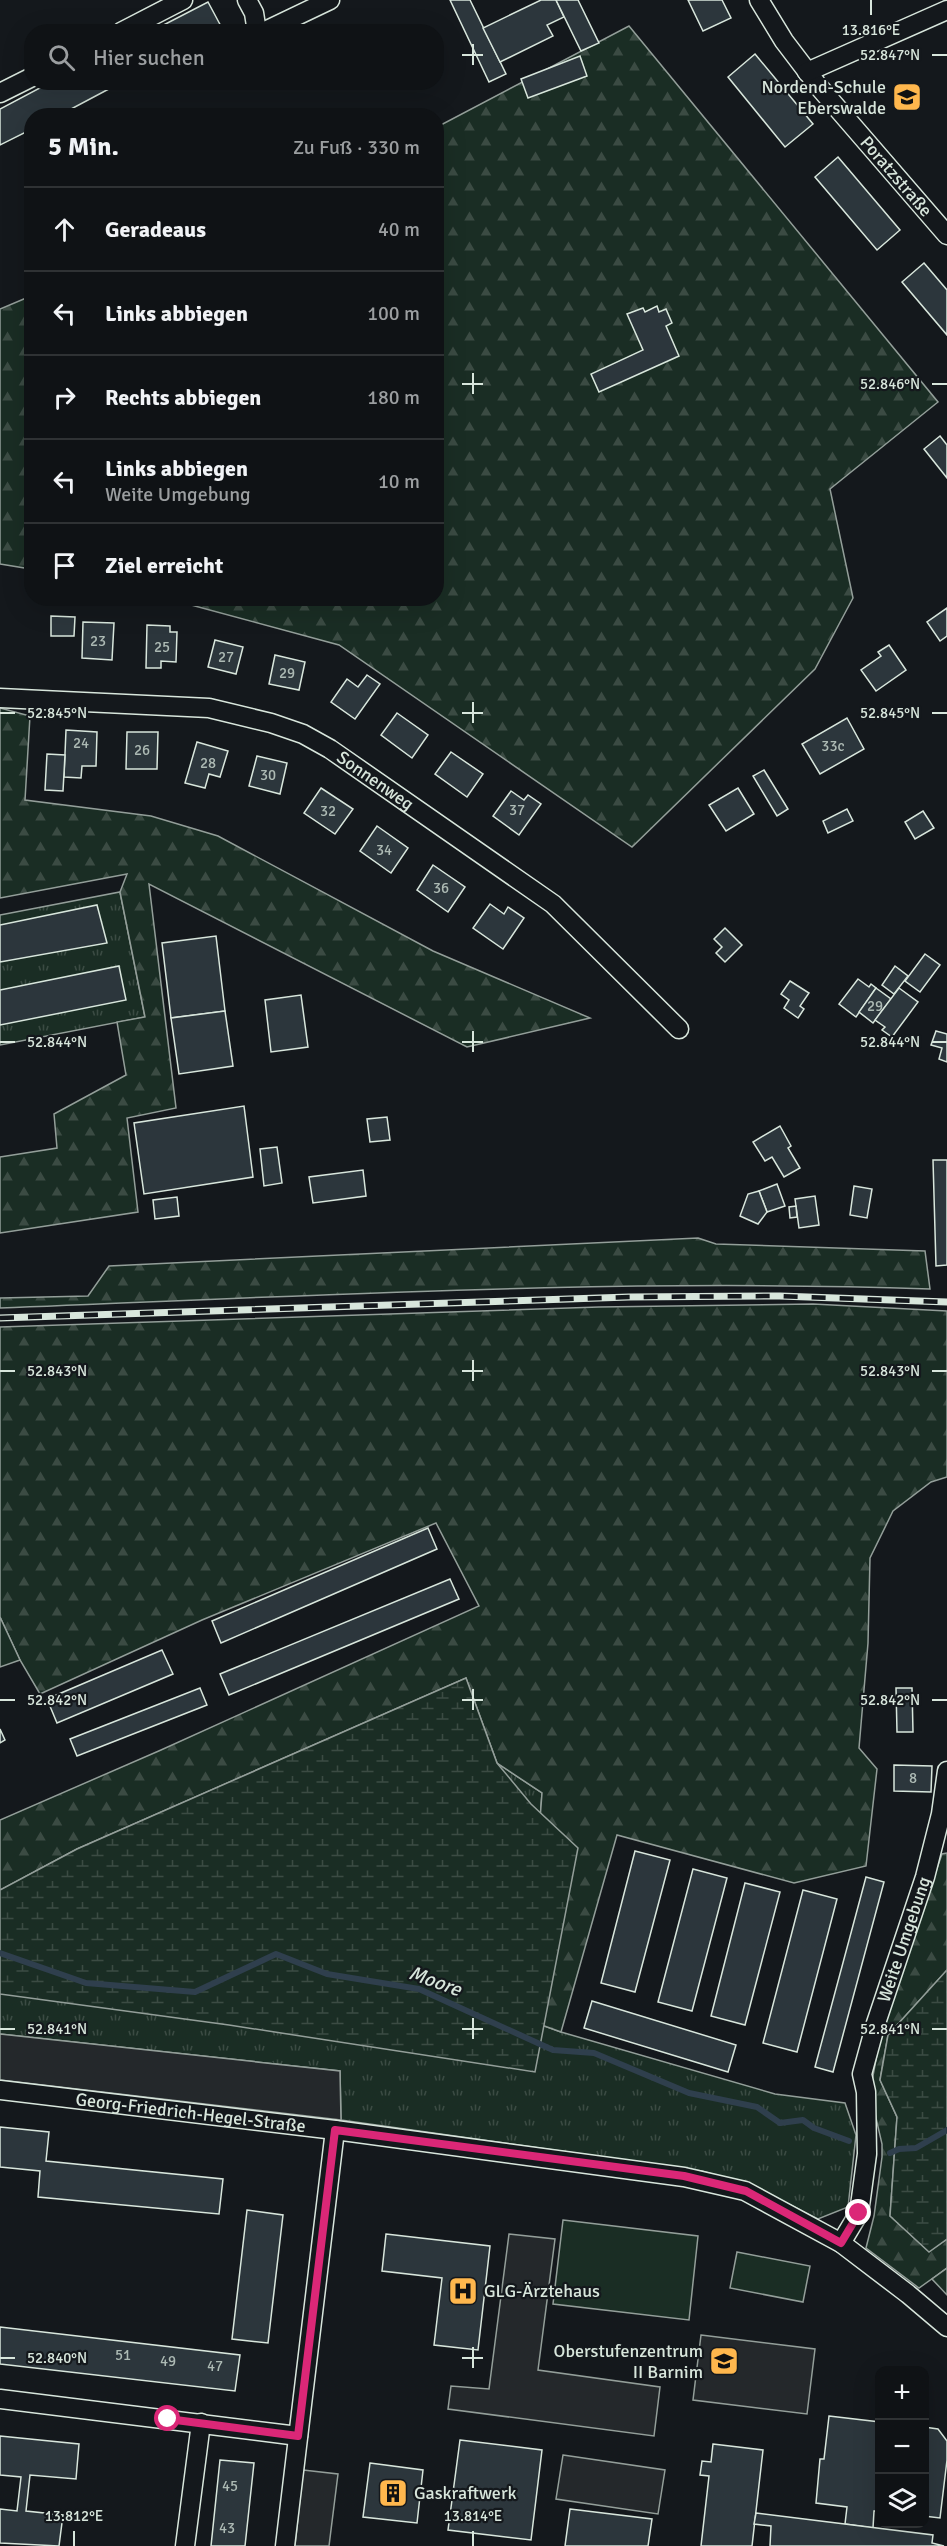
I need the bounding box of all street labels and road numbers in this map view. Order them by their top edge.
street label: Poratzstraße [856,132,937,221]
street label: Sonnenweg [333,746,418,815]
street label: Weite Umgebung [873,1874,935,2005]
street label: Georg-Friedrich-Hegel-Straße [74,2088,307,2137]

